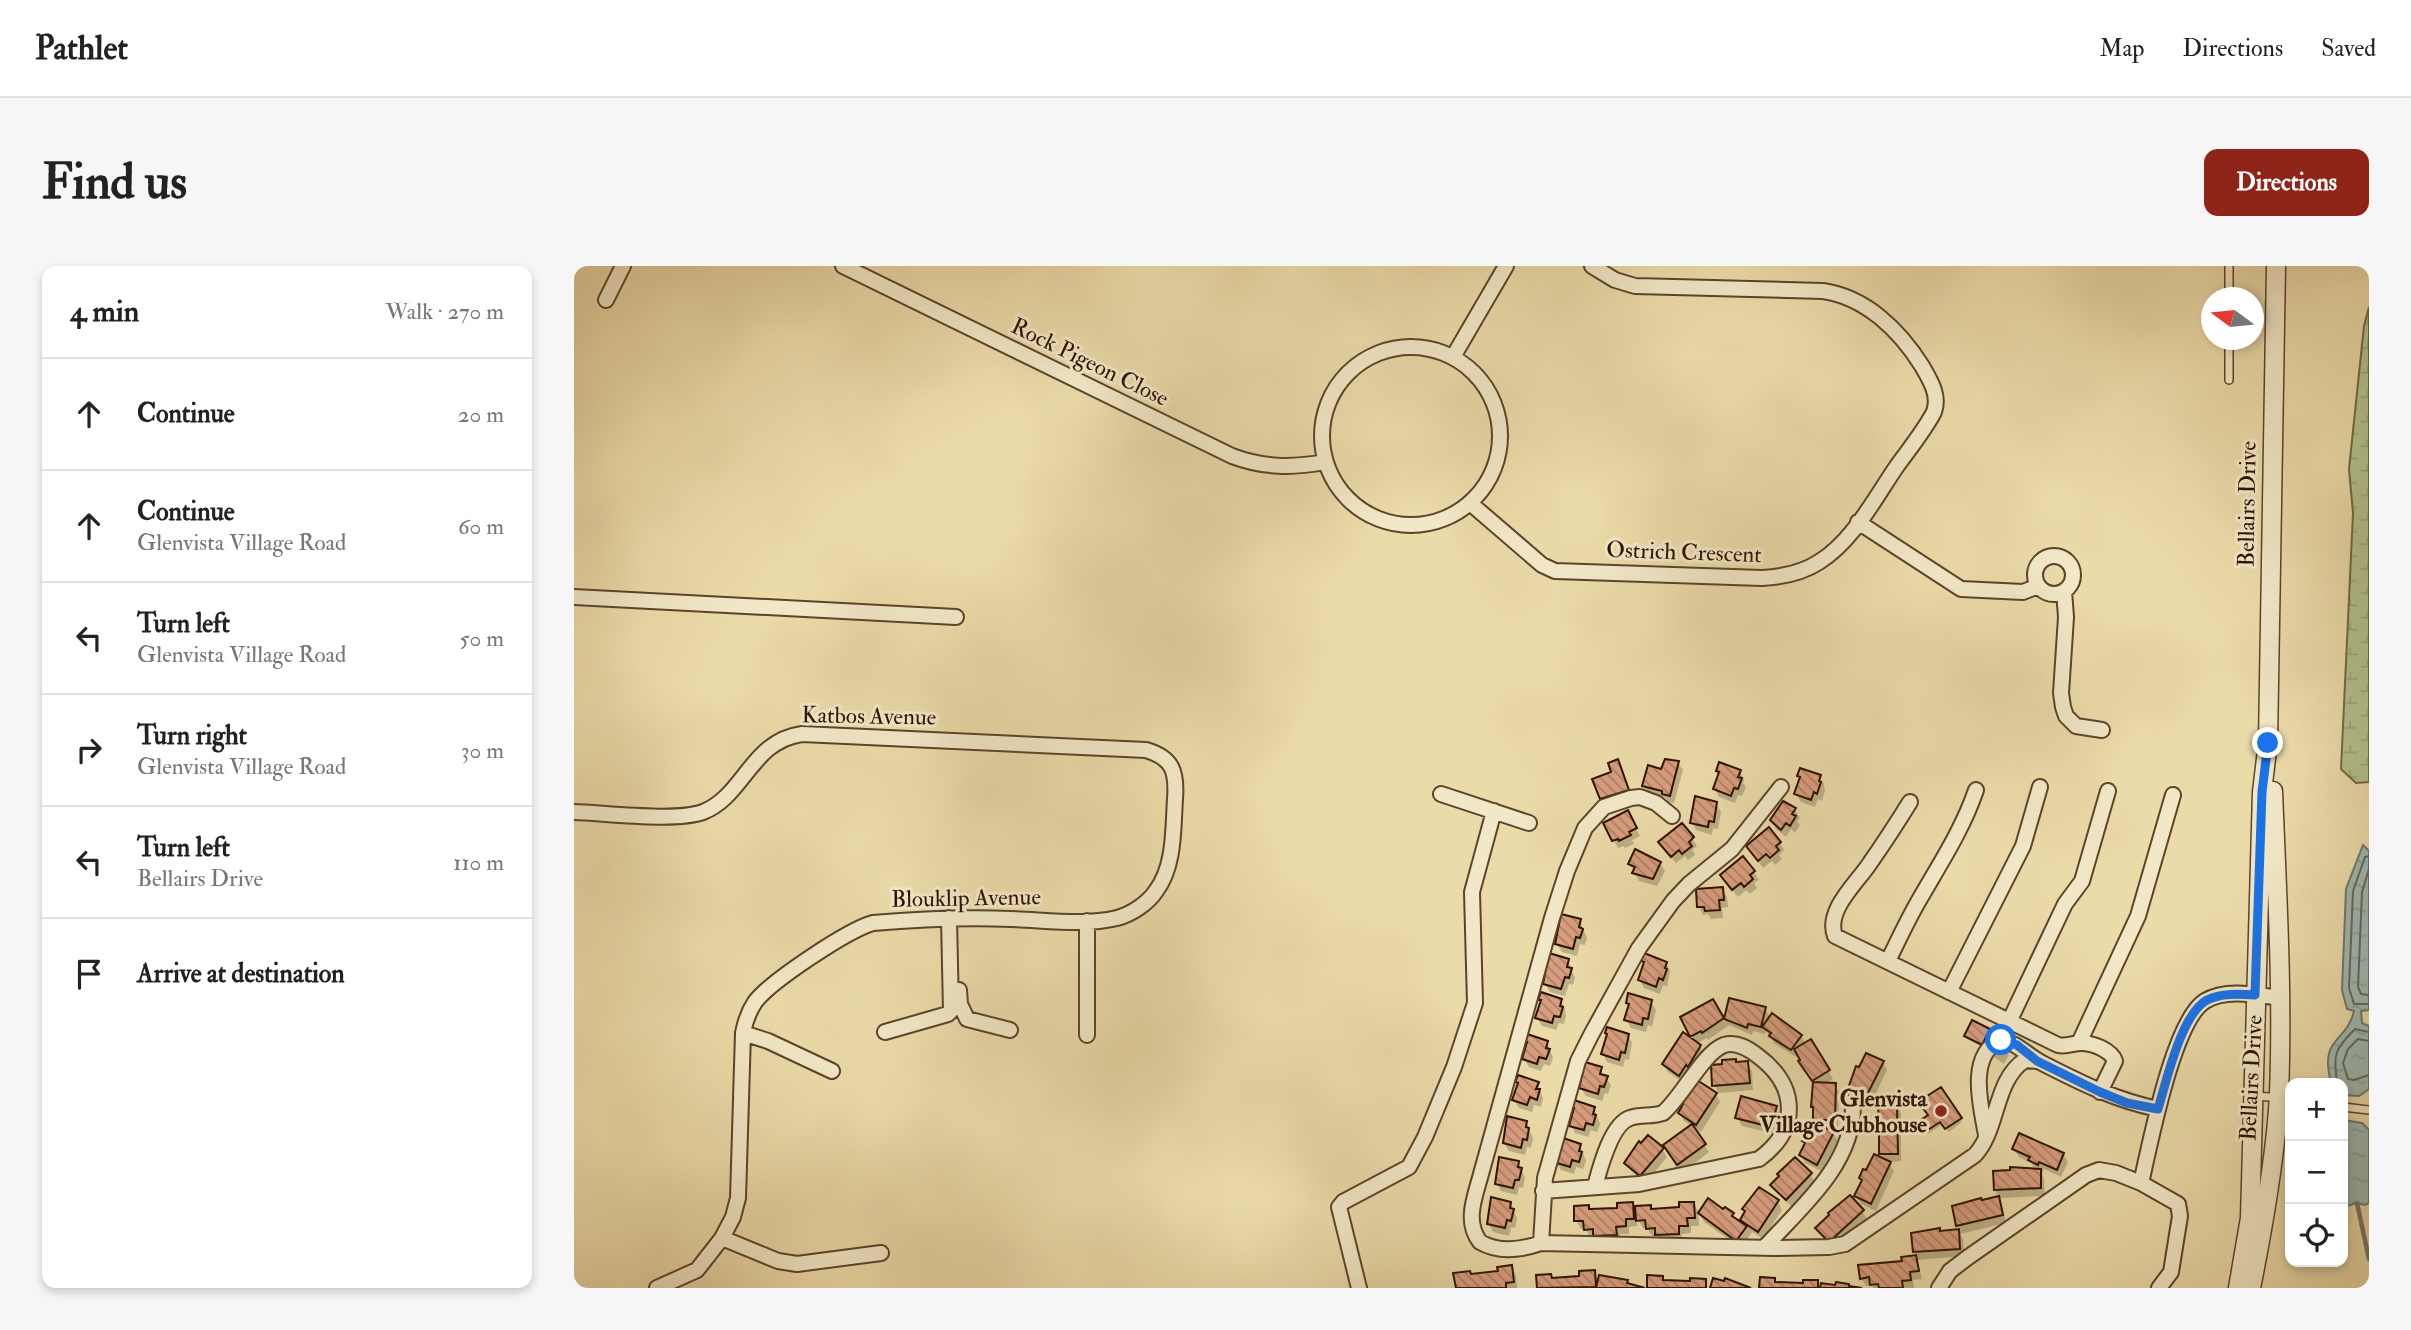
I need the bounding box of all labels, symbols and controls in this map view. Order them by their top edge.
text: Pathlet [35,28,128,69]
text: Map [2099,33,2144,64]
text: Directions [2182,33,2283,64]
text: Saved [2321,33,2376,64]
button: Directions [2204,149,2369,216]
text: Find us [42,152,187,213]
north arrow [2201,287,2264,350]
text: 4 min [70,293,139,330]
text: Walk · 270 m [385,297,504,326]
street label: Rock Pigeon Close [1006,311,1174,413]
icon: ahead [70,395,108,433]
text: Continue [137,398,235,430]
text: 20 m [458,400,504,429]
street label: Bellairs Drive [2231,440,2263,567]
text: Continue [137,496,235,528]
icon: ahead [70,507,108,545]
text: 60 m [458,512,504,541]
text: Glenvista Village Road [137,528,346,557]
street label: Ostrich Crescent [1606,535,1762,569]
text: Turn left [137,608,230,640]
icon: left [70,619,108,657]
text: 50 m [460,624,504,653]
text: Glenvista Village Road [137,640,346,669]
street label: Katbos Avenue [801,700,937,732]
text: Turn right [137,720,247,752]
route end [2252,727,2283,758]
icon: right [70,731,108,769]
text: 30 m [461,736,504,765]
text: Glenvista Village Road [137,752,346,781]
text: Turn left [137,832,230,864]
icon: left [70,843,108,881]
text: 110 m [453,848,504,877]
text: Bellairs Drive [137,864,263,893]
street label: Blouklip Avenue [891,882,1042,915]
icon: arrive [70,955,108,993]
text: Arrive at destination [137,958,345,990]
street label: Bellairs Drive [2233,1014,2269,1142]
route start [1985,1024,2016,1055]
map controls [2285,1078,2348,1267]
button: + [2285,1078,2348,1141]
place label: Glenvista Village Clubhouse [1758,1084,1929,1140]
marker: Glenvista Village Clubhouse [1933,1103,1949,1119]
button: − [2285,1141,2348,1204]
button: locate [2285,1204,2348,1267]

